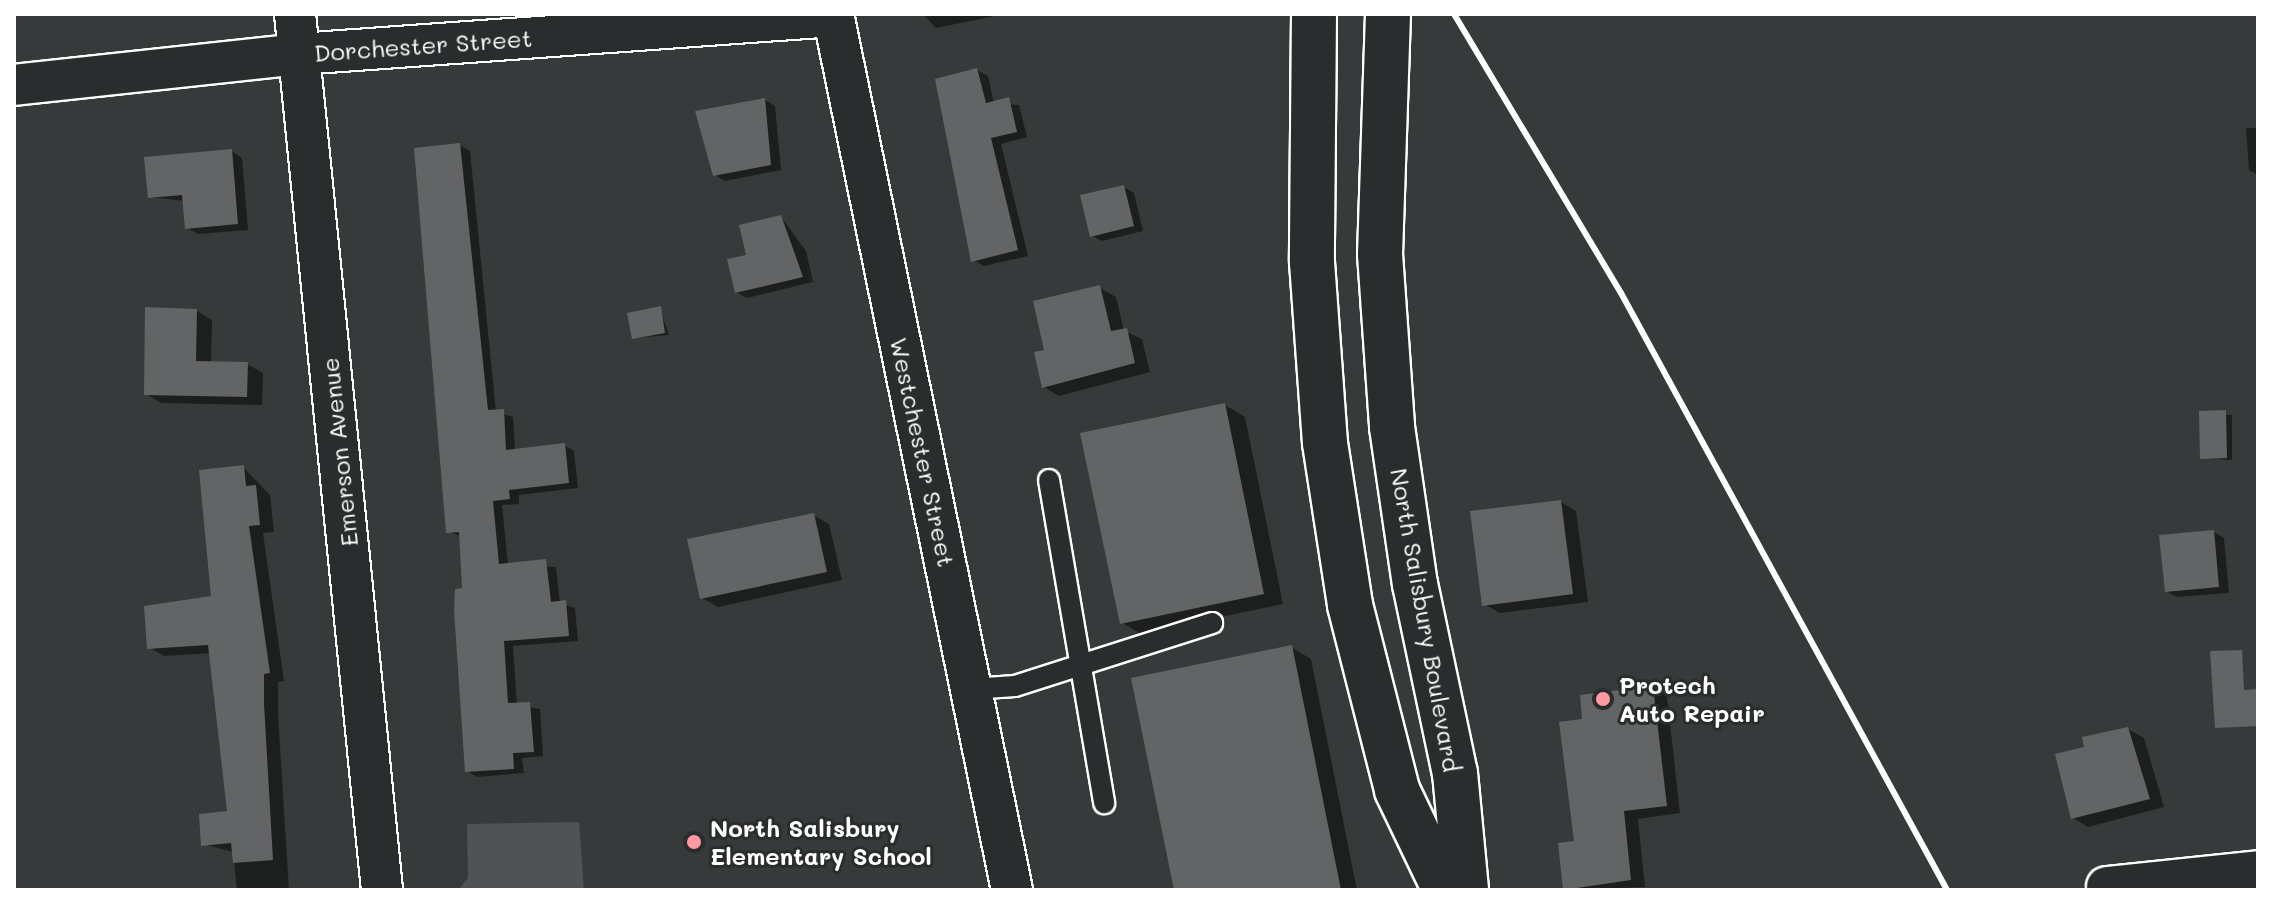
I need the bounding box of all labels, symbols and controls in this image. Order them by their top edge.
street label: Dorchester Street [313,23,533,67]
street label: Westchester Street [885,335,961,569]
street label: Emerson Avenue [315,356,363,548]
street label: North Salisbury Boulevard [1385,466,1467,774]
place label: Protech Auto Repair [1619,671,1765,727]
marker: Protech Auto Repair [1594,690,1612,708]
place label: North Salisbury Elementary School [710,814,932,870]
marker: North Salisbury Elementary School [685,833,703,851]

